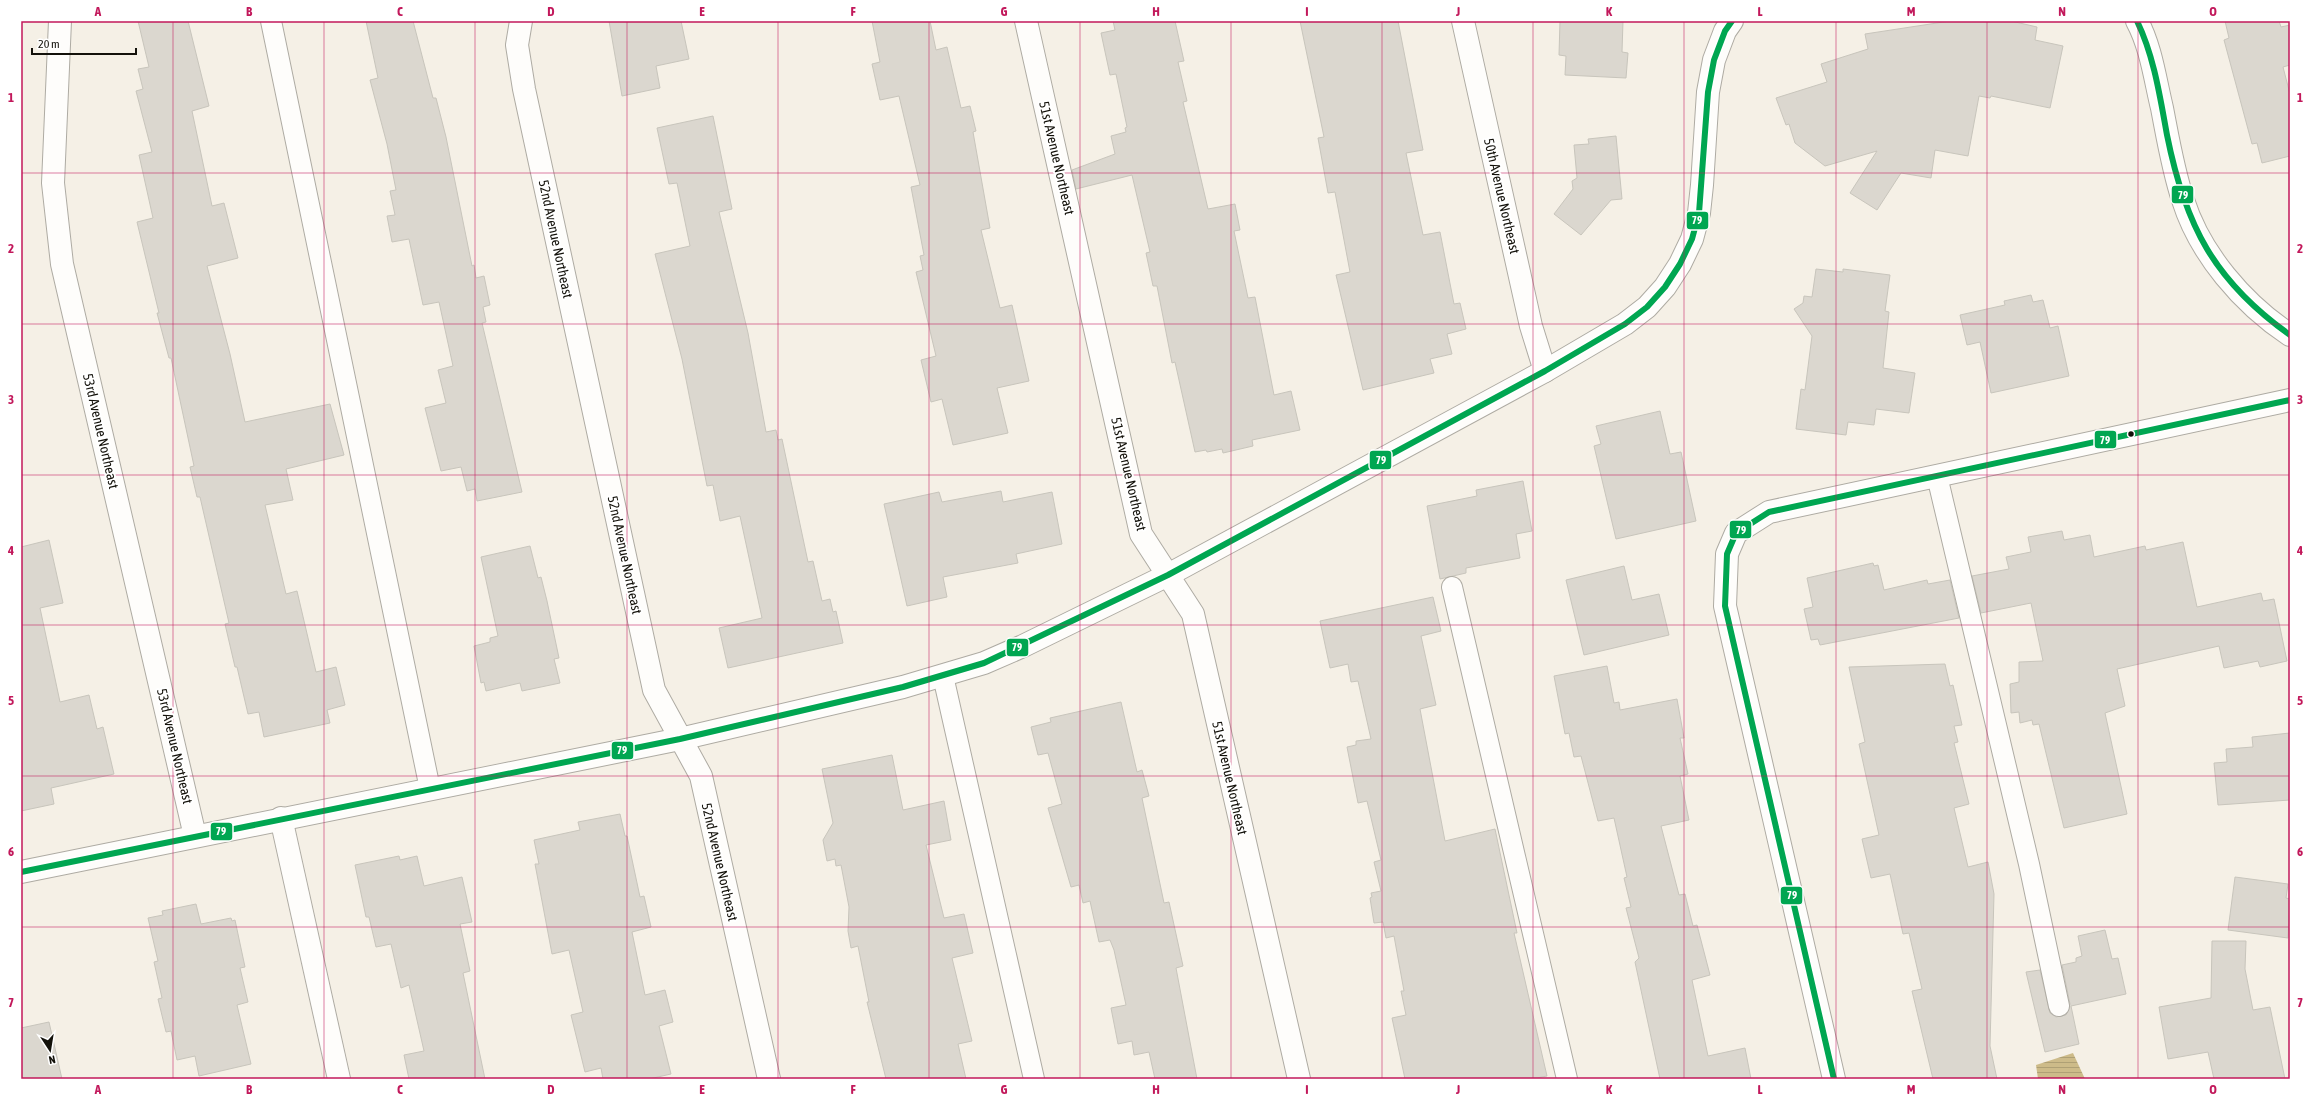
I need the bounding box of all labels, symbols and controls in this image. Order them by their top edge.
text: A [94,4,102,19]
text: B [246,4,253,19]
text: C [397,4,403,19]
text: D [547,4,555,19]
text: E [699,4,705,19]
text: F [850,4,856,19]
text: G [1001,4,1008,19]
text: H [1152,4,1160,19]
text: I [1305,4,1309,19]
text: J [1455,4,1460,19]
text: K [1606,4,1613,19]
text: L [1757,4,1763,19]
text: M [1907,4,1916,19]
text: N [2058,4,2066,19]
text: O [2209,4,2217,19]
scale bar [32,30,136,56]
text: 20 m [38,37,60,51]
text: 1 [8,90,14,105]
text: 1 [2297,90,2303,105]
street label: 51st Avenue Northeast [1036,100,1078,216]
street label: 50th Avenue Northeast [1481,137,1523,255]
street label: 52nd Avenue Northeast [536,178,576,300]
line badge: 79 [2171,185,2194,204]
text: 79 [2178,189,2188,201]
line badge: 79 [1686,211,1709,230]
text: 79 [1692,214,1702,226]
text: 2 [8,241,14,256]
text: 2 [2297,241,2303,256]
street label: 53rd Avenue Northeast [80,372,122,490]
text: 3 [8,392,14,407]
text: 3 [2297,392,2303,407]
street label: 51st Avenue Northeast [1108,416,1150,532]
unlabelled marker [2126,429,2136,439]
line badge: 79 [2094,430,2117,449]
text: 79 [2100,434,2110,446]
line badge: 79 [1369,450,1392,470]
text: 79 [1376,454,1386,466]
street label: 52nd Avenue Northeast [605,494,645,616]
line badge: 79 [1729,520,1752,539]
text: 79 [1736,524,1746,536]
text: 4 [7,543,14,558]
text: 4 [2296,543,2303,558]
line badge: 79 [1006,638,1029,657]
text: 79 [1012,641,1022,653]
street label: 53rd Avenue Northeast [154,687,196,805]
text: 5 [8,693,14,708]
text: 5 [2297,693,2303,708]
street label: 51st Avenue Northeast [1209,720,1251,836]
line badge: 79 [611,741,634,760]
text: 79 [617,744,627,756]
street label: 52nd Avenue Northeast [699,801,741,923]
line badge: 79 [210,822,233,841]
text: 79 [216,825,226,837]
text: 6 [8,844,14,859]
text: 6 [2297,844,2303,859]
line badge: 79 [1780,886,1803,905]
text: 79 [1787,889,1797,901]
text: 7 [8,995,14,1010]
text: 7 [2297,995,2303,1010]
north arrow [30,1030,70,1070]
text: N [48,1053,57,1066]
text: A [94,1082,102,1097]
text: B [246,1082,253,1097]
text: C [397,1082,403,1097]
text: D [547,1082,555,1097]
text: E [699,1082,705,1097]
text: F [850,1082,856,1097]
text: G [1001,1082,1008,1097]
text: H [1152,1082,1160,1097]
text: I [1305,1082,1309,1097]
text: J [1455,1082,1460,1097]
text: K [1606,1082,1613,1097]
text: L [1757,1082,1763,1097]
text: M [1907,1082,1916,1097]
text: N [2058,1082,2066,1097]
text: O [2209,1082,2217,1097]

